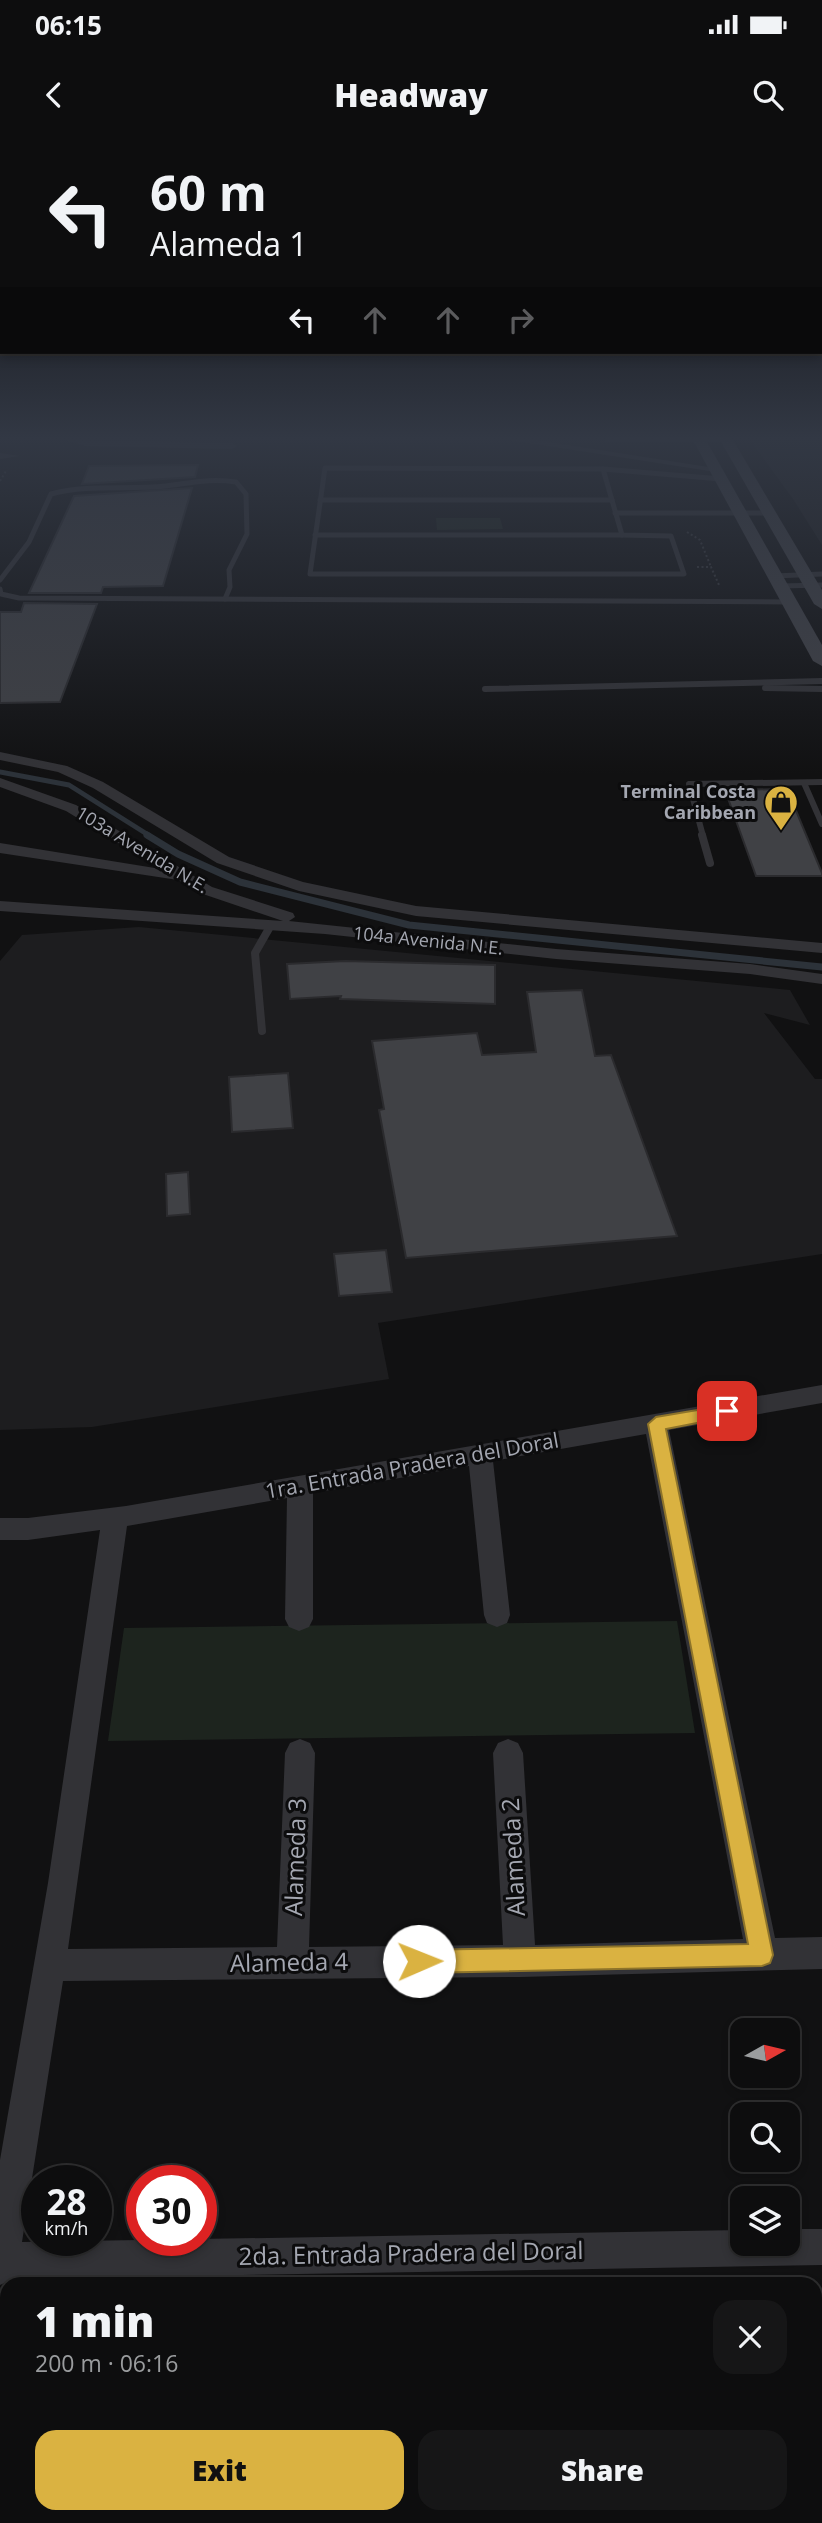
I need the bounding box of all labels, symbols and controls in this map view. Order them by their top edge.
text: 06:15 [35,7,102,43]
text: Headway [334,73,488,116]
icon: back [35,76,73,114]
icon: search [749,76,787,114]
text: 60 m [150,159,267,225]
icon: left [35,168,126,259]
text: Alameda 1 [150,222,308,265]
icon: left [283,301,321,339]
icon: ahead [356,301,394,339]
icon: ahead [429,301,467,339]
icon: right [502,301,540,339]
place label: Terminal Costa Caribbean [620,779,756,824]
shop icon: Terminal Costa Caribbean [762,783,800,832]
street label: 103a Avenida N.E. [72,800,213,898]
street label: 104a Avenida N.E. [352,920,504,960]
pin [697,1381,757,1441]
icon: arrive [708,1392,746,1430]
street label: 1ra. Entrada Pradera del Doral [263,1425,561,1505]
street label: Alameda 3 [276,1797,313,1917]
street label: Alameda 2 [493,1797,532,1917]
position arrow [382,1924,456,1998]
street label: Alameda 4 [230,1944,349,1979]
north arrow [730,2018,800,2088]
map controls [730,2018,800,2256]
button: search [730,2102,800,2172]
speed limit sign: 30 [126,2165,217,2256]
text: 28 [46,2178,87,2225]
button: layers [730,2186,800,2256]
text: km/h [45,2216,88,2240]
street label: 2da. Entrada Pradera del Doral [238,2233,584,2272]
text: 1 min [35,2292,154,2349]
button: close [713,2300,787,2374]
text: 200 m · 06:16 [35,2347,178,2379]
button: Exit [35,2430,404,2510]
button: Share [418,2430,787,2510]

